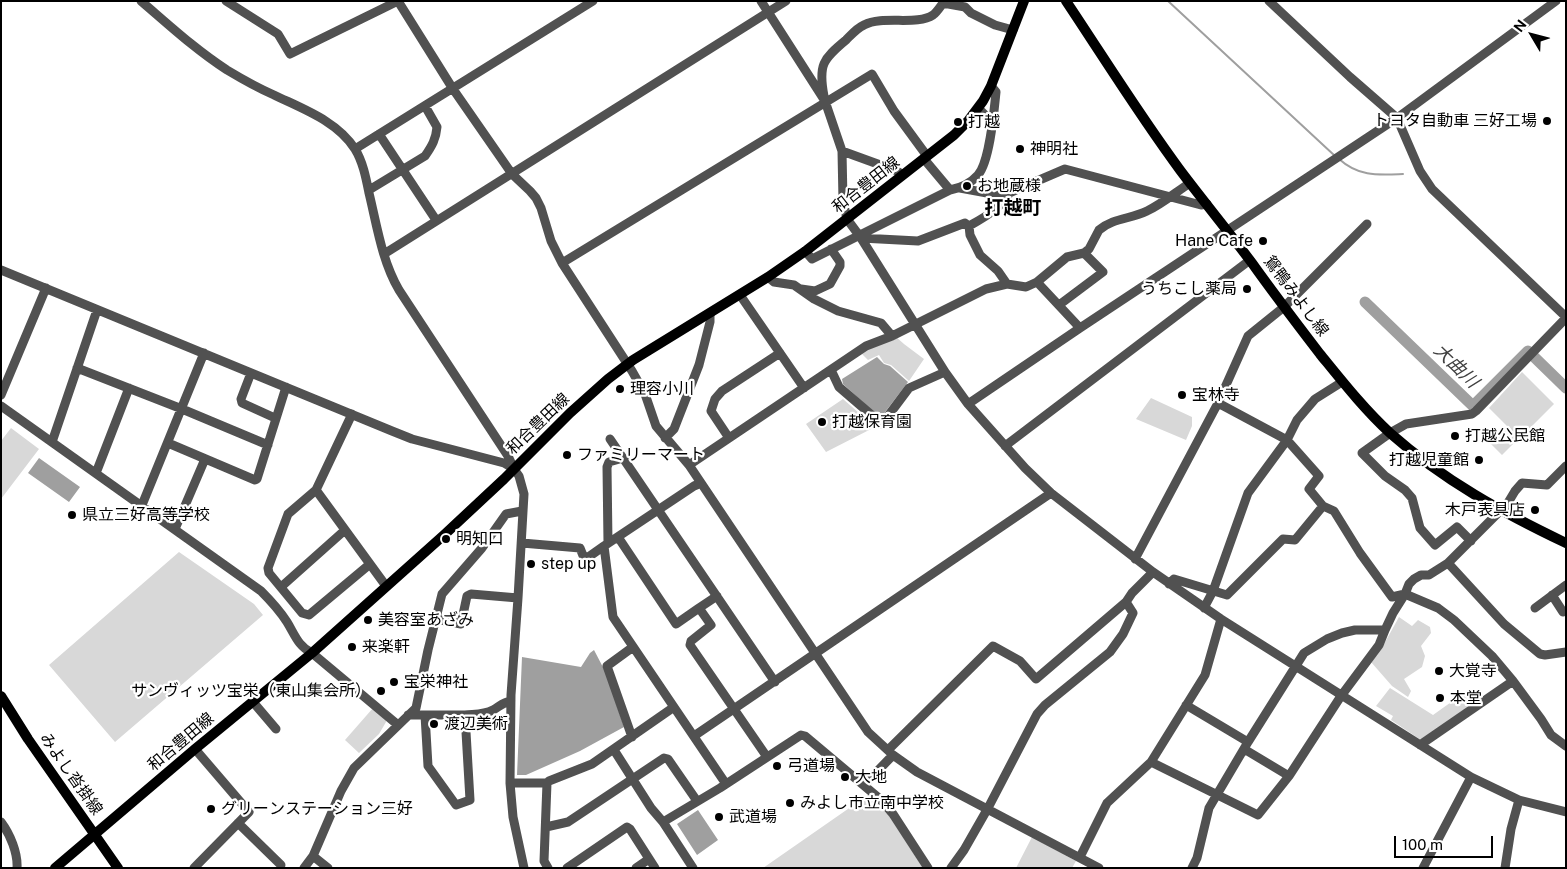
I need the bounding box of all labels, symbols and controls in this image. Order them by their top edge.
north arrow [1507,10,1557,60]
text: N [1510,17,1530,35]
place label: トヨタ自動車 三好工場 [1373,111,1537,131]
place label: 打越 [968,112,1000,132]
marker: トヨタ自動車 三好工場 [1541,115,1553,127]
marker: 打越 [952,116,964,128]
place label: 神明社 [1030,139,1078,159]
marker: 神明社 [1014,143,1026,155]
street label: 和合豊田線 [829,153,903,217]
place label: お地蔵様 [977,176,1041,196]
marker: お地蔵様 [961,180,973,192]
district label: 打越町 [985,197,1041,219]
place label: Hane Cafe [1175,231,1253,251]
marker: Hane Cafe [1257,235,1269,247]
street label: 鴛鴨みよし線 [1259,252,1333,340]
place label: うちこし薬局 [1141,279,1237,299]
marker: うちこし薬局 [1241,283,1253,295]
water label: 大曲川 [1429,339,1483,393]
place label: 理容小川 [630,379,694,399]
marker: 理容小川 [614,383,626,395]
place label: 宝林寺 [1192,385,1240,405]
street label: 和合豊田線 [503,389,573,459]
marker: 宝林寺 [1176,389,1188,401]
place label: 打越保育園 [832,412,912,432]
marker: 打越保育園 [816,416,828,428]
place label: 打越公民館 [1465,426,1545,446]
marker: 打越公民館 [1449,430,1461,442]
place label: ファミリーマート [577,445,705,465]
marker: ファミリーマート [561,449,573,461]
place label: 打越児童館 [1389,450,1469,470]
marker: 打越児童館 [1473,454,1485,466]
place label: 木戸表具店 [1445,500,1525,520]
marker: 木戸表具店 [1529,504,1541,516]
place label: 県立三好高等学校 [82,505,210,525]
marker: 県立三好高等学校 [66,509,78,521]
place label: 明知口 [456,529,504,549]
marker: 明知口 [440,533,452,545]
place label: step up [541,554,596,574]
marker: step up [525,558,537,570]
place label: 美容室あざみ [378,610,474,630]
marker: 美容室あざみ [362,614,374,626]
place label: 来楽軒 [362,637,410,657]
marker: 来楽軒 [346,641,358,653]
place label: 大覚寺 [1449,661,1497,681]
marker: 大覚寺 [1433,665,1445,677]
place label: 宝栄神社 [404,672,468,692]
marker: 宝栄神社 [388,676,400,688]
place label: サンヴィッツ宝栄（東山集会所） [131,681,371,701]
marker: サンヴィッツ宝栄（東山集会所） [375,685,387,697]
place label: 本堂 [1450,688,1482,708]
marker: 本堂 [1434,692,1446,704]
street label: 和合豊田線 [144,709,218,775]
place label: 渡辺美術 [444,714,508,734]
marker: 渡辺美術 [428,718,440,730]
street label: みよし沓掛線 [36,729,106,819]
place label: 弓道場 [787,756,835,776]
marker: 弓道場 [771,760,783,772]
place label: 大地 [855,767,887,787]
marker: 大地 [839,771,851,783]
place label: みよし市立南中学校 [800,793,944,813]
marker: みよし市立南中学校 [784,797,796,809]
place label: グリーンステーション三好 [221,799,413,819]
marker: グリーンステーション三好 [205,803,217,815]
place label: 武道場 [729,807,777,827]
marker: 武道場 [713,811,725,823]
scale bar [1397,826,1496,858]
text: 100 m [1402,836,1443,853]

